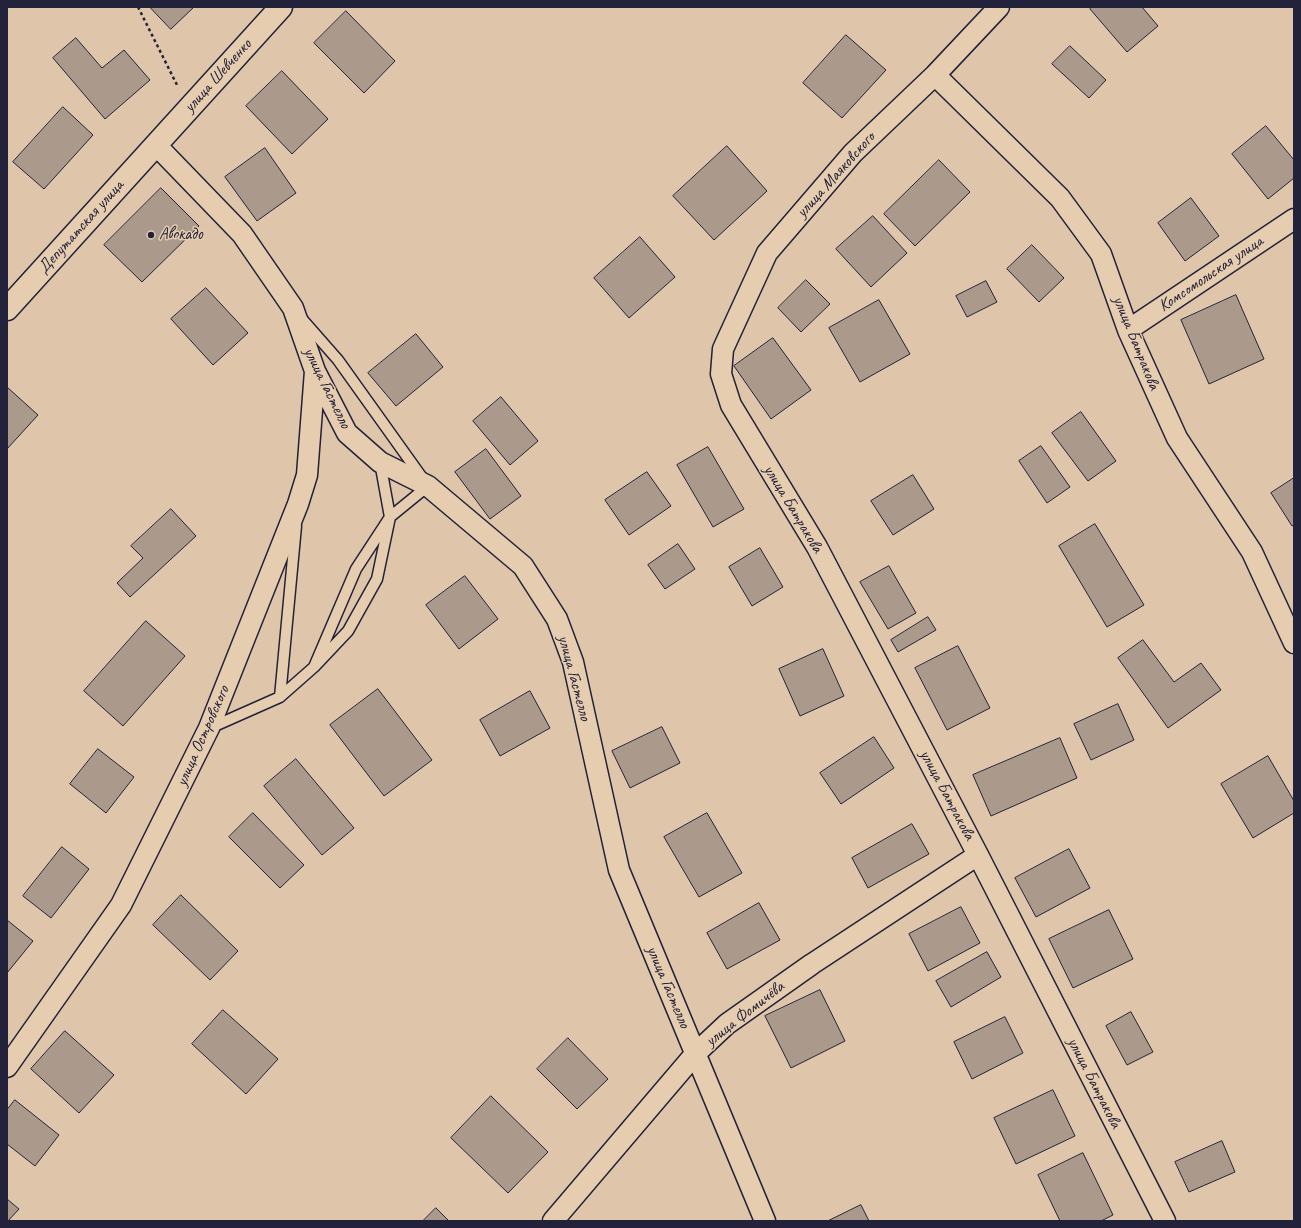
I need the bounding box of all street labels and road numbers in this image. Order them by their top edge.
street label: улица Шевченко [180,35,256,117]
street label: улица Маяковского [792,128,880,222]
street label: Депутатская улица [34,176,128,278]
street label: Комсомольская улица [1155,232,1267,316]
street label: улица Батракова [1108,293,1164,393]
street label: улица Гастелло [299,344,355,432]
street label: улица Батракова [759,461,827,557]
street label: улица Гастелло [553,633,595,723]
street label: улица Островского [172,682,234,790]
street label: улица Батракова [915,746,979,844]
street label: улица Гастелло [642,943,694,1031]
street label: улица Фомичёва [701,977,789,1051]
street label: улица Батракова [1062,1034,1126,1132]

